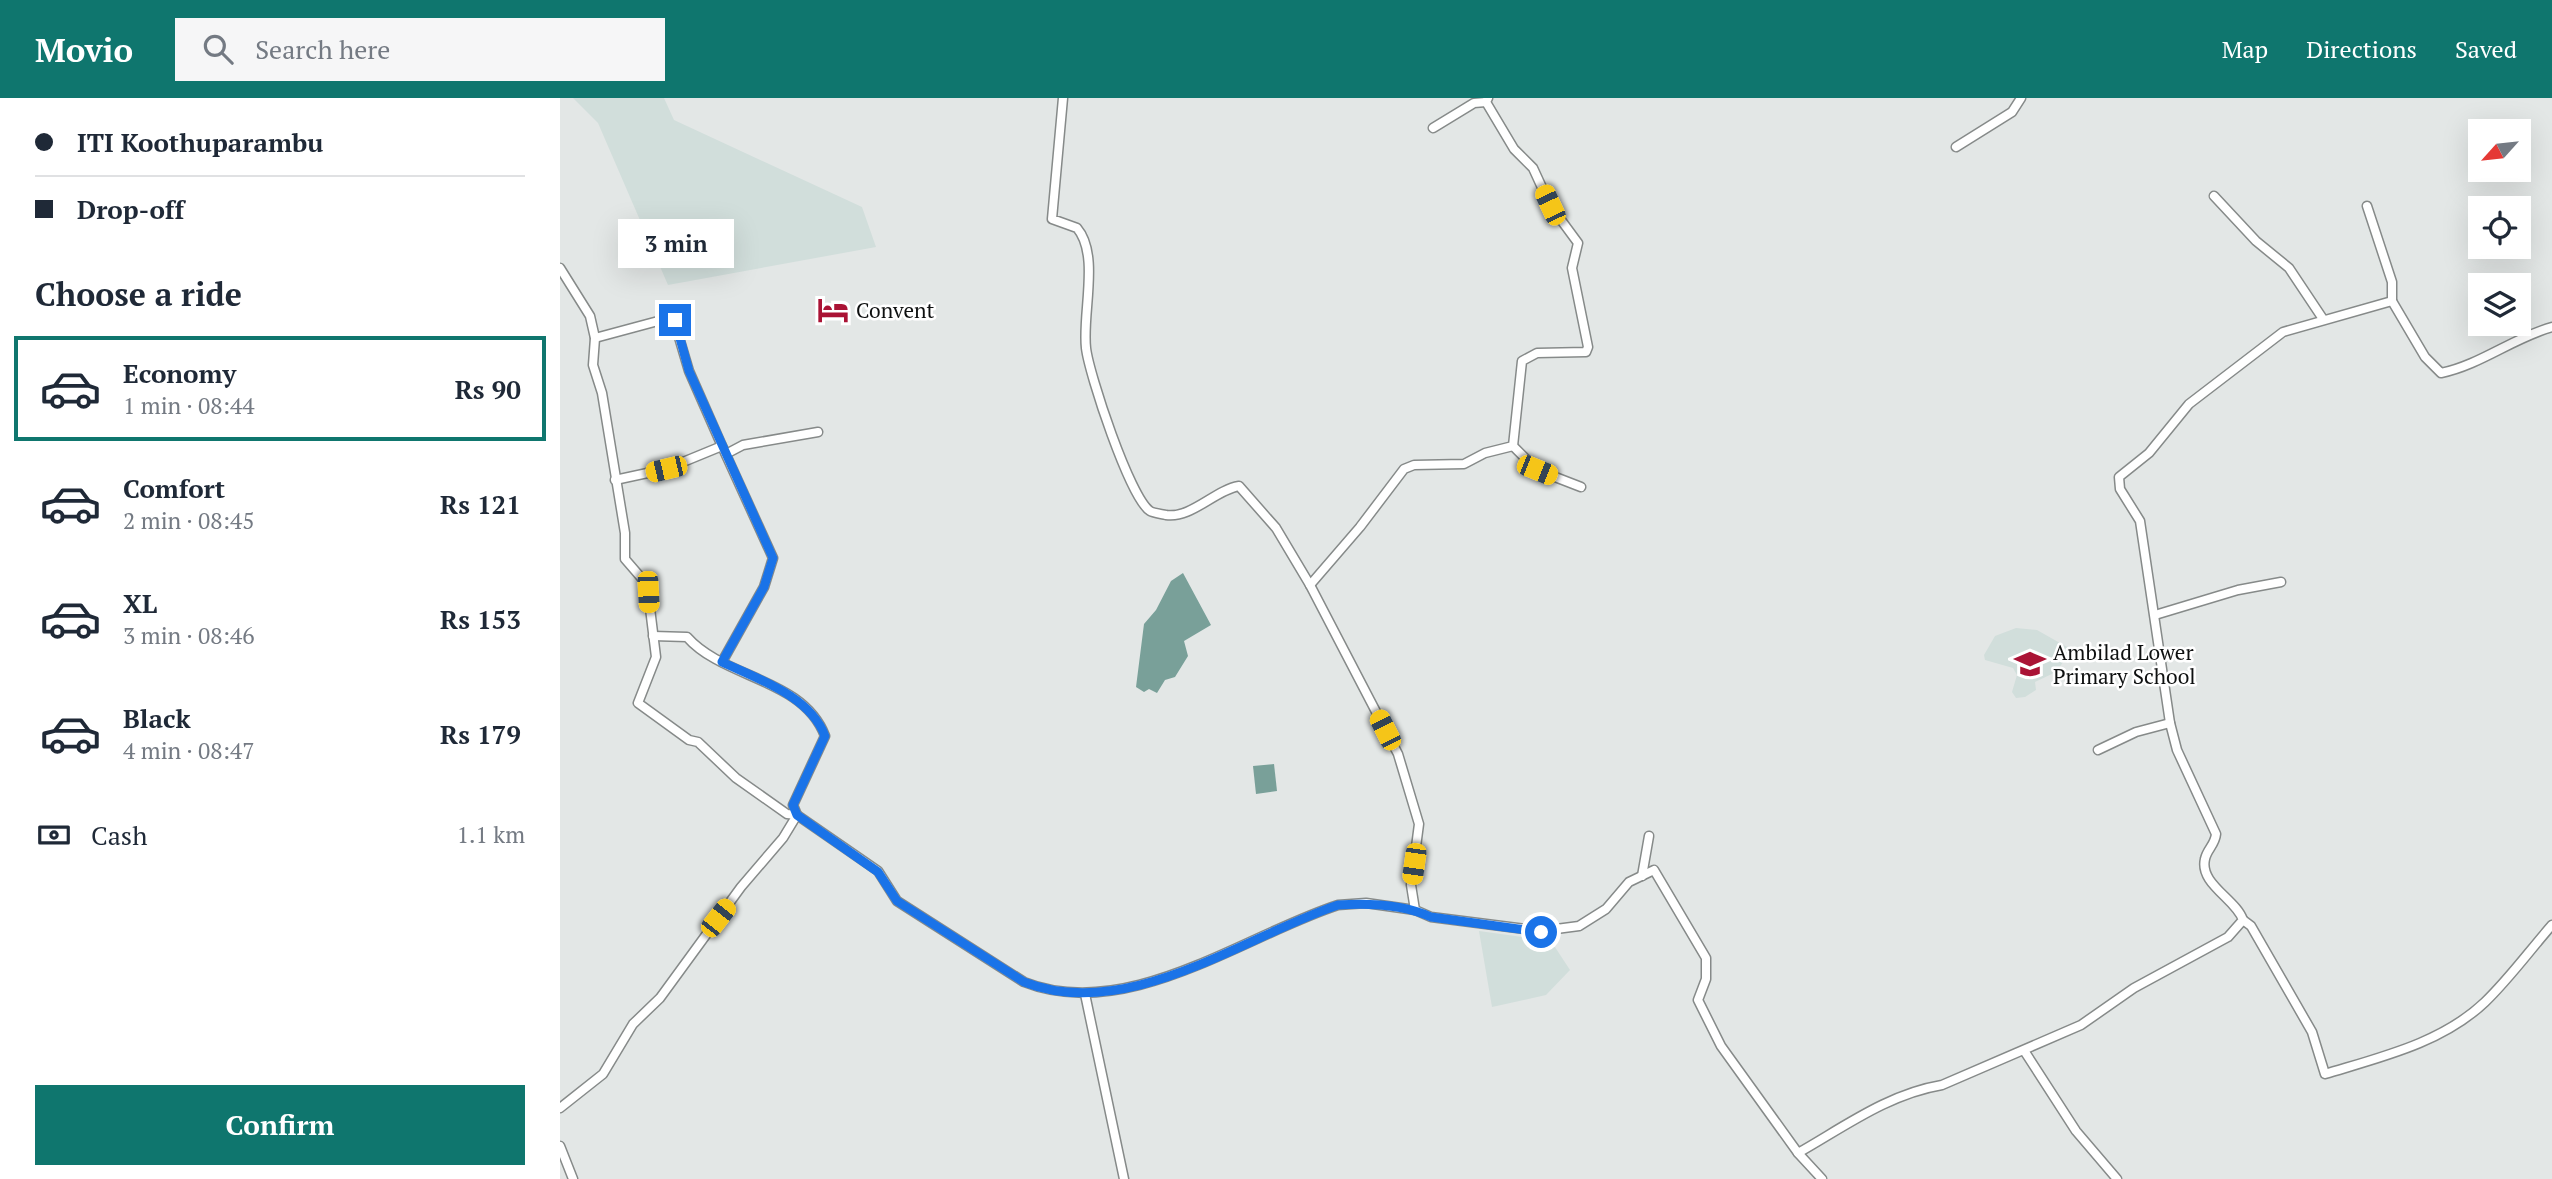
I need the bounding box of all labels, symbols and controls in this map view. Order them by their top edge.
search box [175,18,665,81]
text: Movio [35,28,133,71]
icon: search [199,30,237,68]
text: Search here [255,32,390,66]
text: Map [2222,33,2268,65]
text: Directions [2306,33,2417,65]
text: Saved [2455,33,2517,65]
north arrow [2468,119,2530,182]
map controls [2468,119,2531,336]
text: ITI Koothuparambu [77,125,323,159]
car [1532,182,1569,228]
text: Drop-off [77,192,184,226]
button: locate [2468,196,2531,259]
callout: 3 min [617,218,733,268]
text: 3 min [645,228,707,259]
text: Choose a ride [35,273,242,315]
button: layers [2468,273,2531,336]
hotel icon: Convent [816,293,850,327]
place label: Convent [856,296,934,324]
route end [659,304,691,336]
text: Economy [123,356,236,390]
icon: car [39,357,102,420]
text: Rs 90 [455,372,521,406]
text: 1 min · 08:44 [123,390,255,421]
car [1514,452,1561,488]
car [644,454,689,484]
text: Comfort [123,471,225,505]
icon: car [39,472,102,535]
text: Rs 121 [440,487,521,521]
text: 2 min · 08:45 [123,505,255,536]
car [637,570,660,614]
text: XL [123,586,157,620]
icon: car [39,587,102,650]
text: Rs 153 [440,602,521,636]
text: 3 min · 08:46 [123,620,255,651]
place label: Ambilad Lower Primary School [2053,638,2196,690]
school or university icon: Ambilad Lower Primary School [2013,647,2047,681]
text: Black [123,701,191,735]
icon: car [39,702,102,765]
car [1367,707,1404,753]
text: Rs 179 [440,717,521,751]
text: 4 min · 08:47 [123,735,255,766]
icon: cash [35,816,73,854]
text: Cash [91,818,147,852]
text: 1.1 km [457,819,525,850]
car [1401,842,1428,886]
car [697,895,740,941]
route start [1525,916,1557,948]
button: Confirm [35,1085,525,1165]

